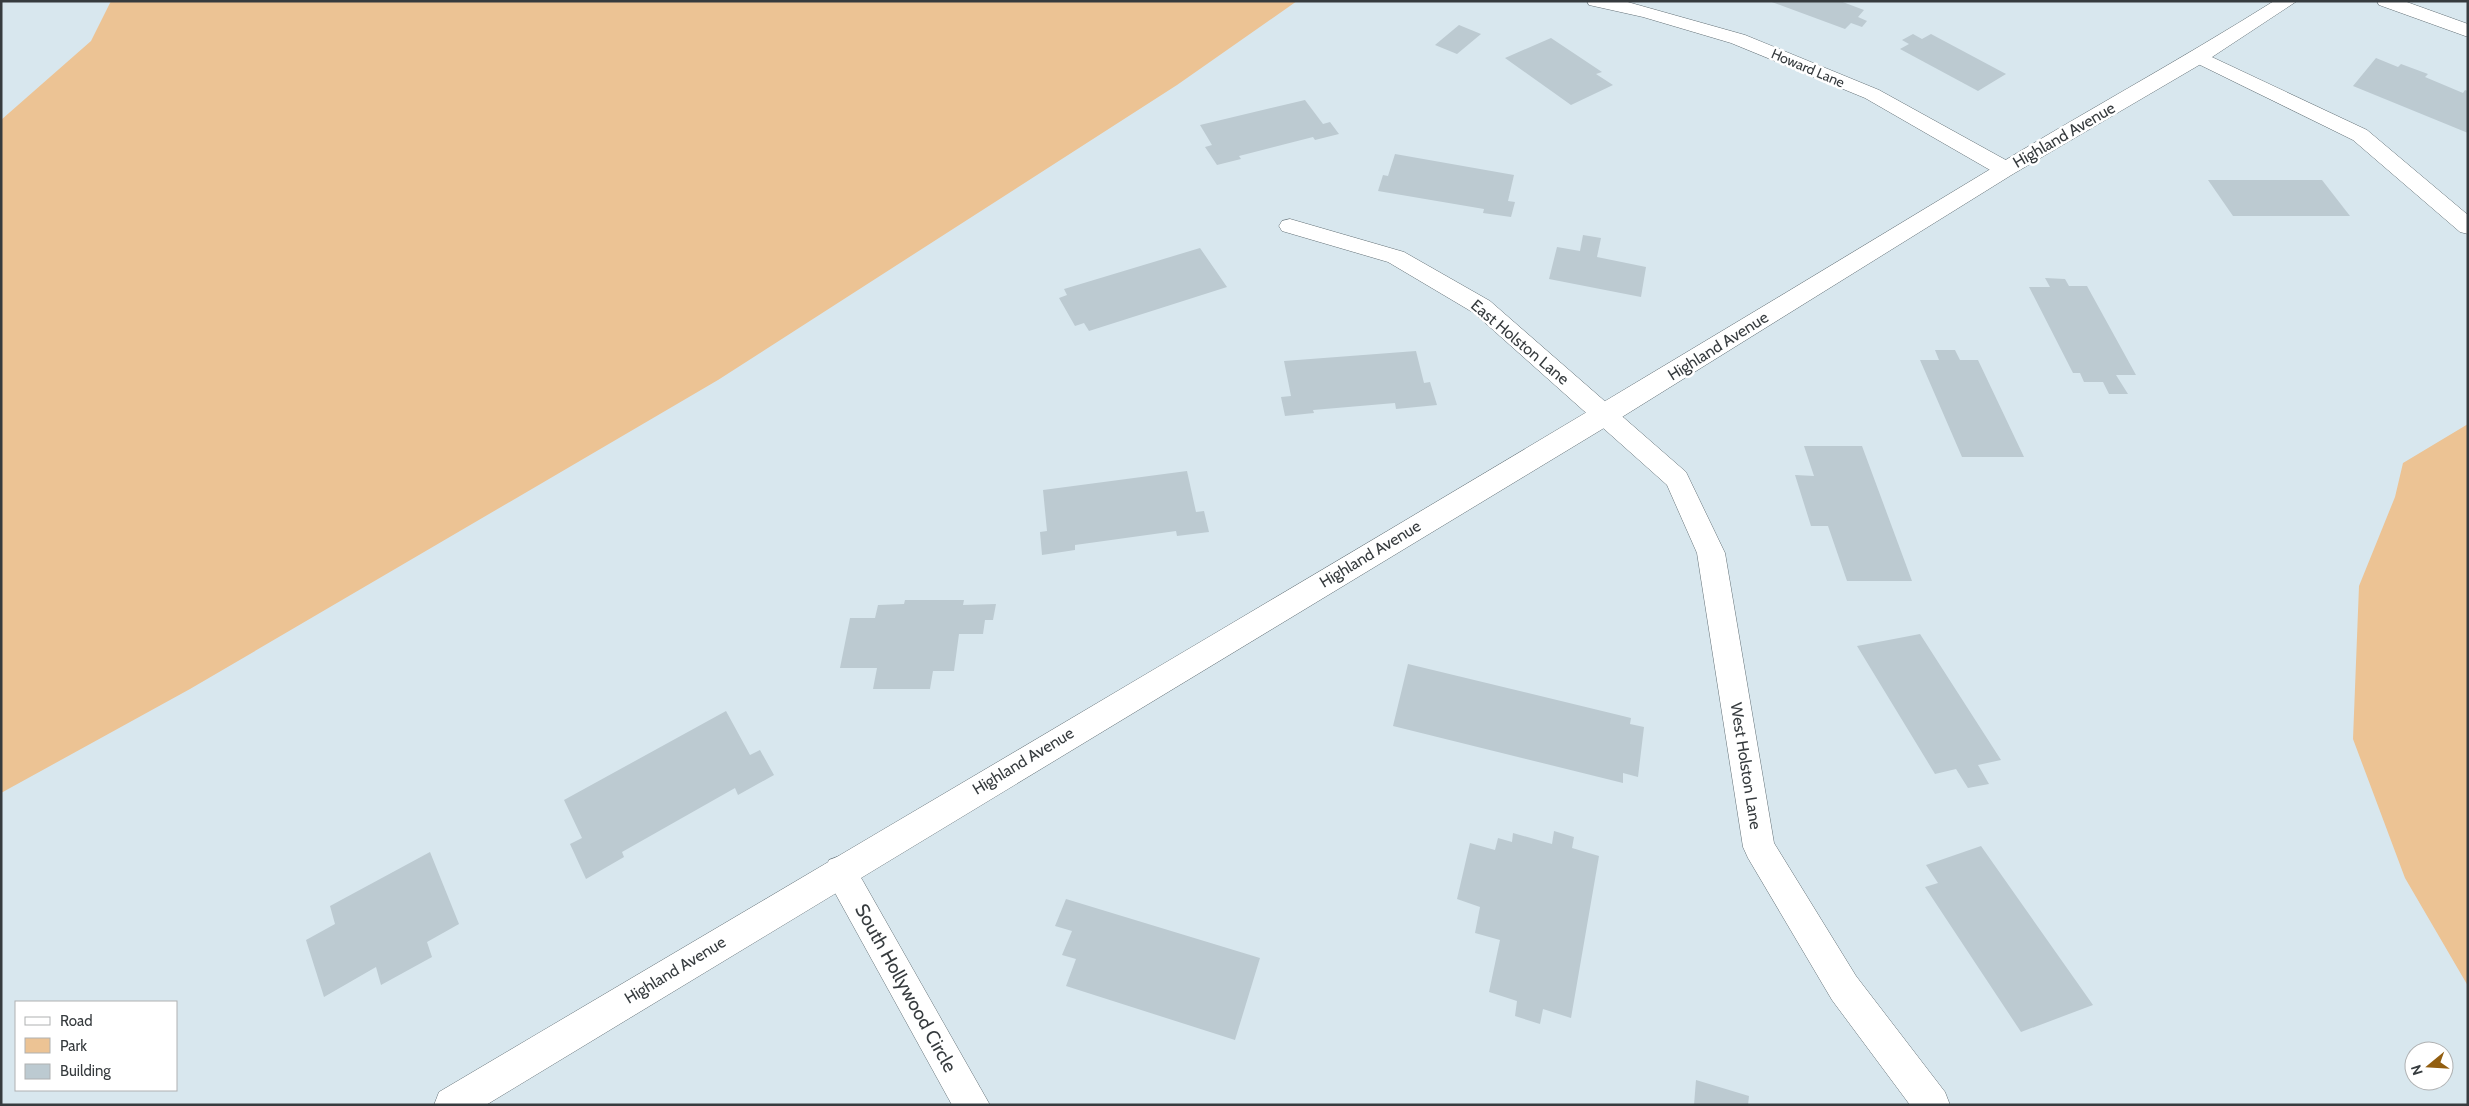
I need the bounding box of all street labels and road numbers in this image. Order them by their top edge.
street label: Howard Lane [1769,44,1847,92]
street label: Highland Avenue [2010,98,2118,172]
street label: East Holston Lane [1467,296,1573,388]
street label: Highland Avenue [1664,308,1772,384]
street label: Highland Avenue [1316,516,1424,592]
street label: West Holston Lane [1727,701,1765,831]
street label: Highland Avenue [969,723,1077,799]
street label: South Hollywood Circle [850,900,962,1076]
street label: Highland Avenue [621,932,729,1008]

